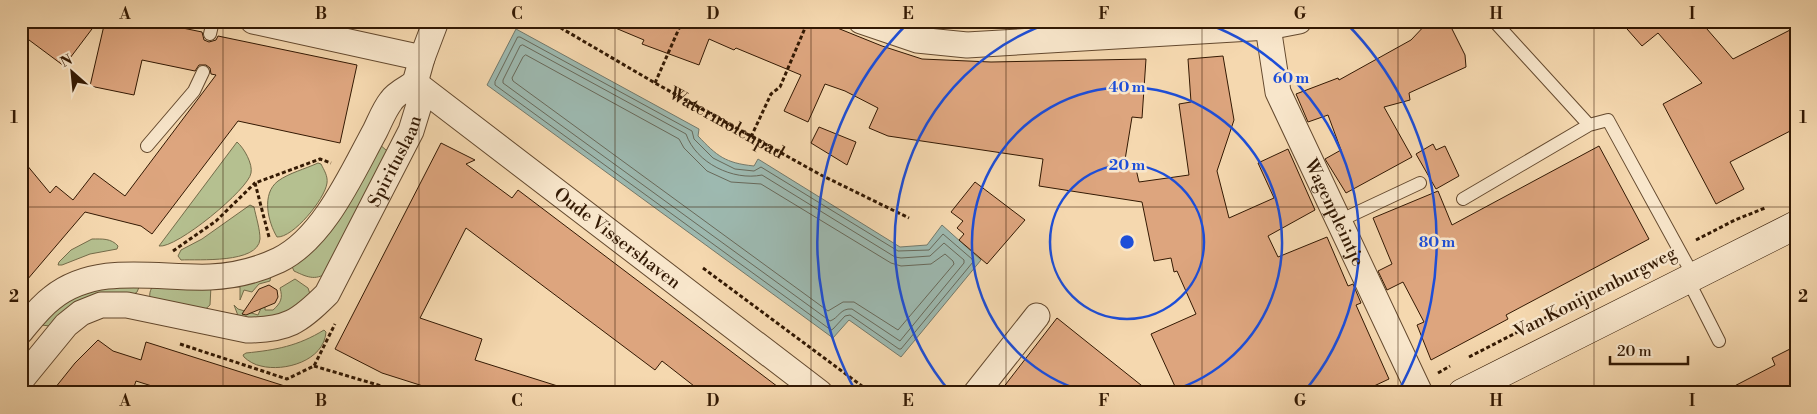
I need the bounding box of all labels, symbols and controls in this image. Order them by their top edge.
text: A [118,4,131,24]
text: B [315,4,327,24]
text: C [511,4,523,24]
text: D [707,4,720,24]
text: E [902,4,914,24]
text: F [1098,4,1110,24]
text: G [1294,4,1307,24]
text: H [1489,4,1503,24]
text: I [1689,4,1695,24]
north arrow [48,48,98,98]
text: N [58,51,76,72]
text: 60 m [1273,69,1310,88]
text: 40 m [1108,78,1146,97]
street label: Watermolenpad [664,82,789,165]
text: 1 [10,108,18,128]
text: 1 [1799,108,1807,128]
street label: Spirituslaan [363,112,427,211]
street label: Wagenpleintje [1299,154,1370,270]
text: 20 m [1109,156,1146,175]
street label: Oude Vissershaven [549,182,686,294]
centre of rings [1118,233,1136,251]
text: 80 m [1419,233,1456,252]
street label: Van Konijnenburgweg [1509,241,1681,344]
text: 2 [9,287,19,307]
text: 2 [1798,287,1808,307]
scale bar [1610,334,1687,366]
text: 20 m [1617,342,1652,361]
text: A [118,391,131,411]
text: B [315,391,327,411]
text: C [511,391,523,411]
text: D [707,391,720,411]
text: E [902,391,914,411]
text: F [1098,391,1110,411]
text: G [1294,391,1307,411]
text: H [1489,391,1503,411]
text: I [1689,391,1695,411]

